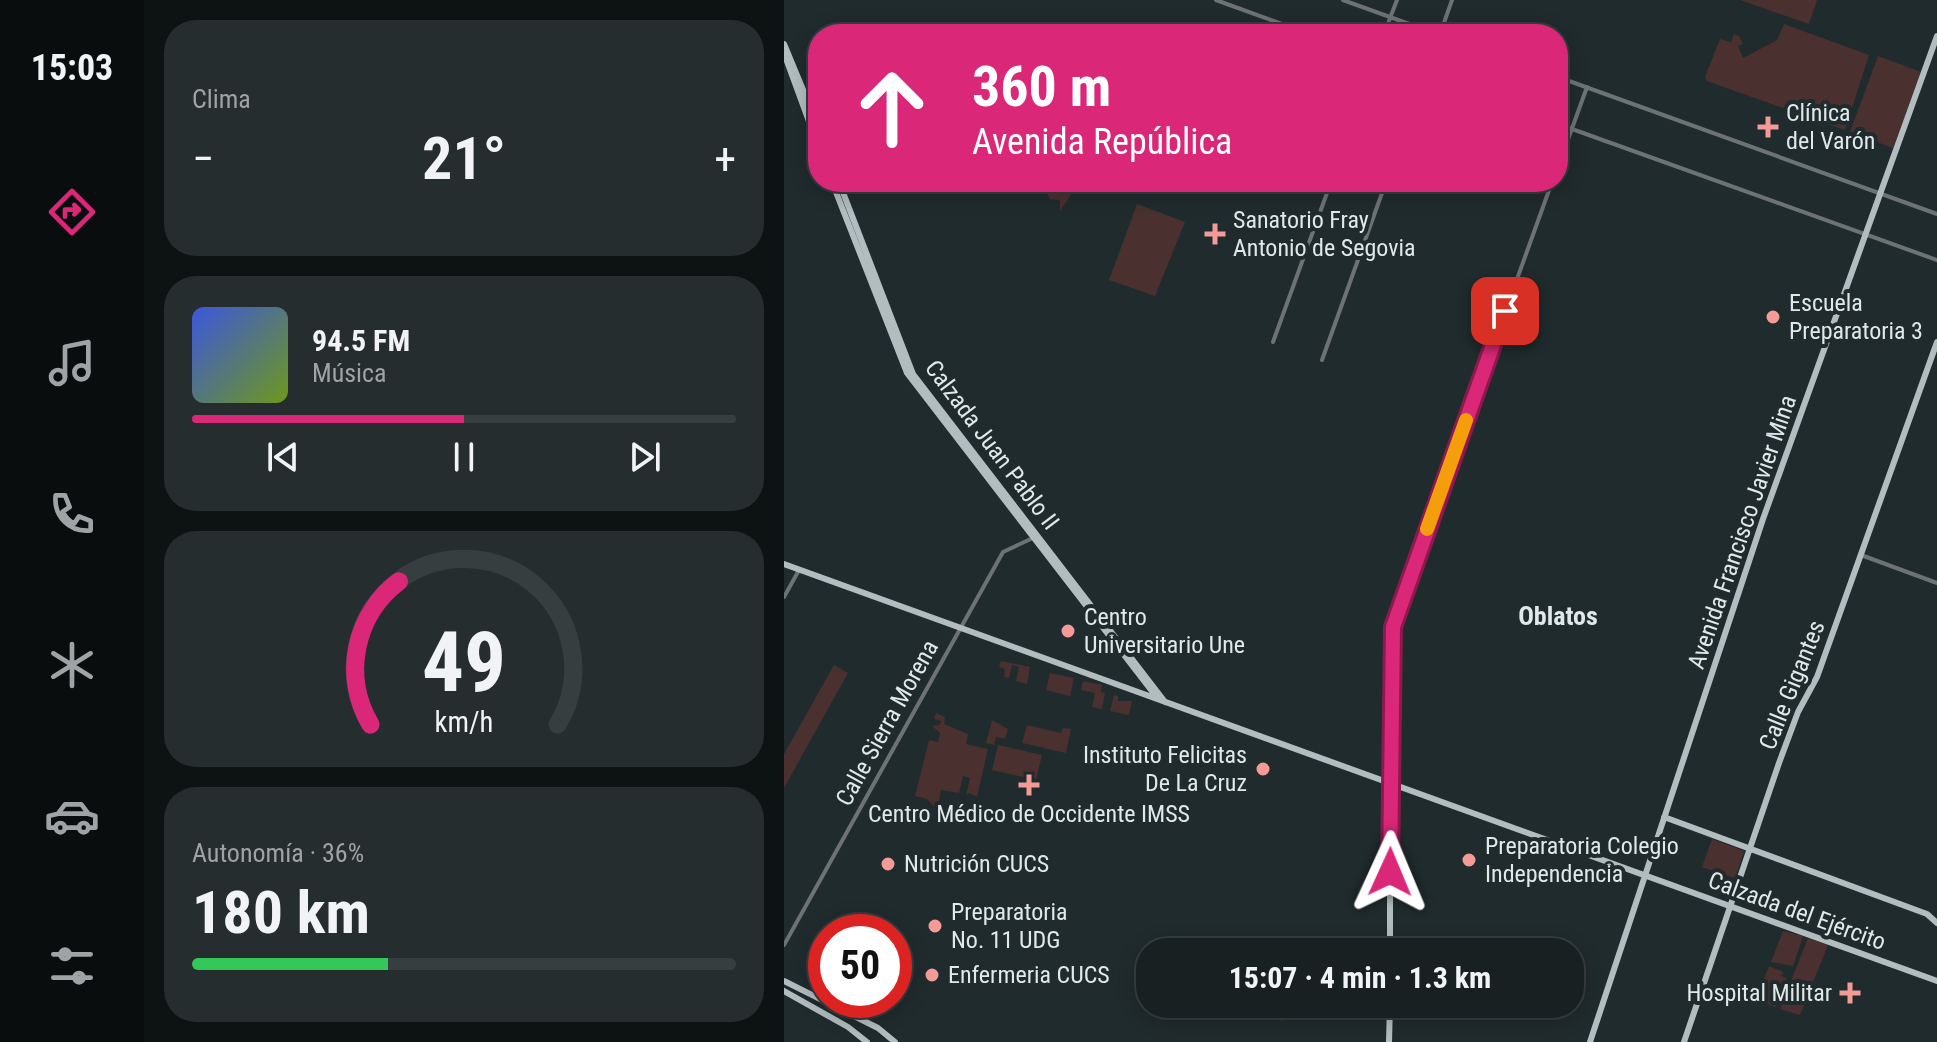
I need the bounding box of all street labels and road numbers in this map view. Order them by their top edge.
street label: Calzada Juan Pablo II [919,355,1065,535]
street label: Avenida Francisco Javier Mina [1682,391,1802,673]
street label: Calle Gigantes [1753,616,1831,754]
street label: Calle Sierra Morena [830,635,944,811]
street label: Calzada del Ejército [1704,866,1890,956]

